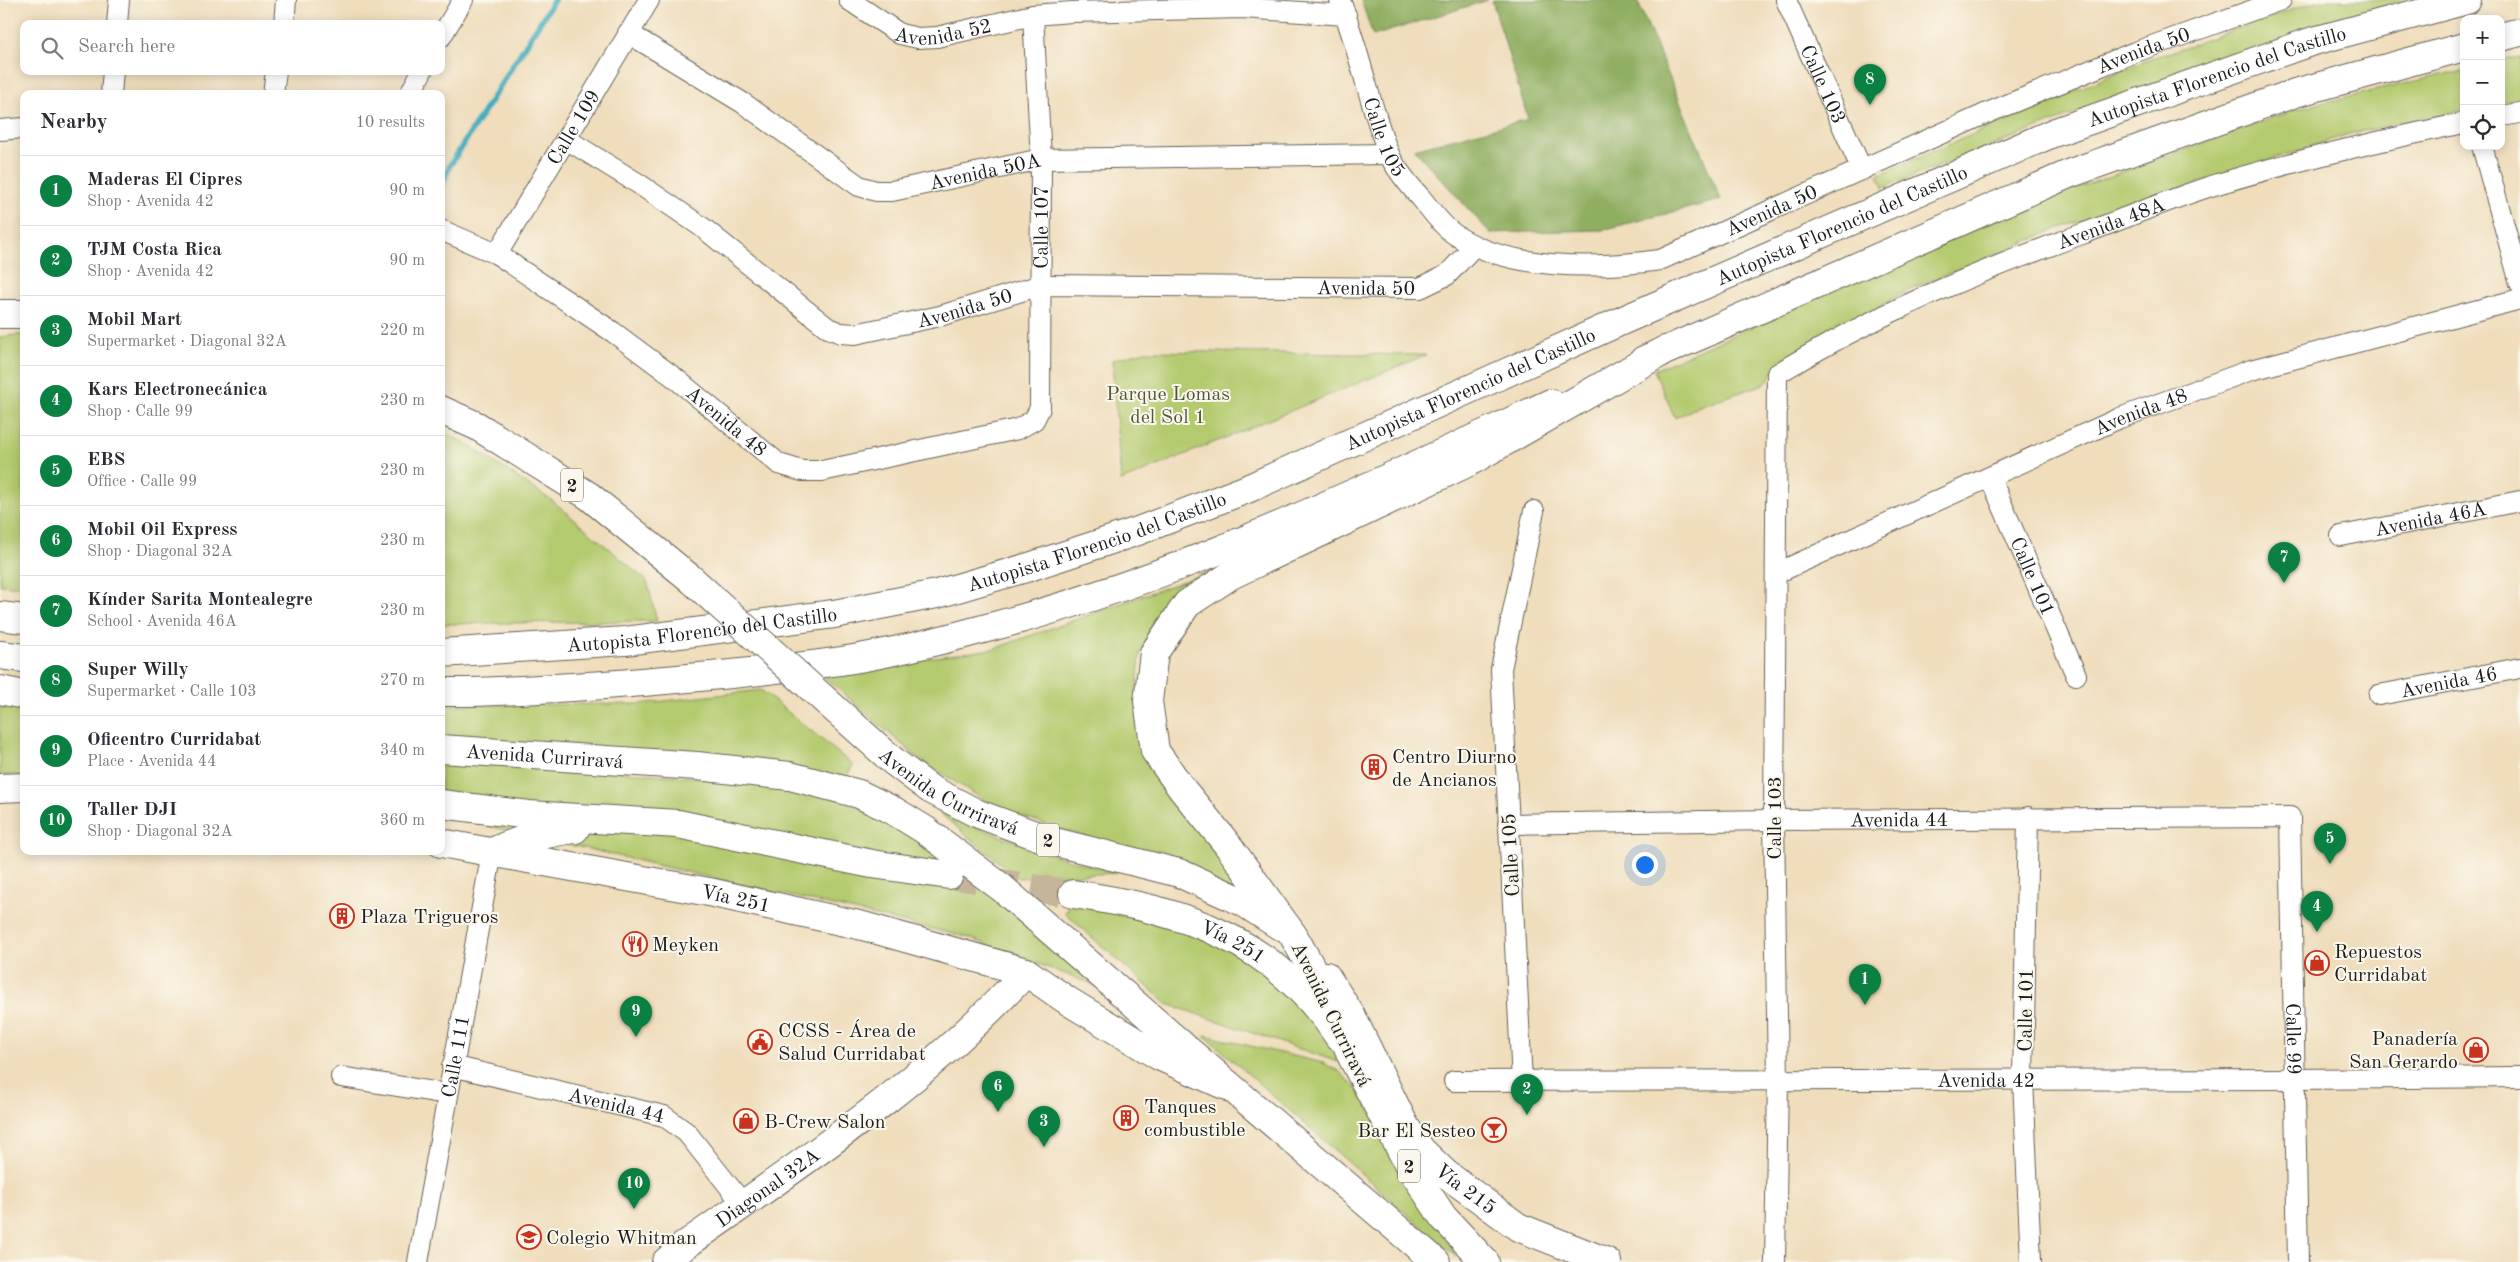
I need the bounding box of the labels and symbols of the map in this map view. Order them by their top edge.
street label: Avenida 52 [892,17,994,50]
street label: Autopista Florencio del Castillo [2085,25,2349,132]
street label: Avenida 50 [2094,25,2193,79]
street label: Calle 103 [1796,42,1848,127]
pin: 8 [1854,64,1886,105]
street label: Calle 109 [545,87,605,169]
street label: Calle 105 [1359,95,1408,181]
street label: Avenida 50A [928,151,1043,195]
street label: Autopista Florencio del Castillo [1713,163,1971,290]
street label: Avenida 50 [1723,183,1821,241]
street label: Calle 107 [1033,185,1053,269]
street label: Avenida 48A [2055,195,2168,254]
street label: Avenida 50 [1317,279,1415,300]
street label: Avenida 50 [915,286,1015,333]
street label: Autopista Florencio del Castillo [1342,326,1599,456]
street label: Avenida 48 [681,383,770,461]
park label: Parque Lomas del Sol 1 [1106,385,1230,428]
street label: Avenida 48 [2092,386,2191,440]
road number: 2 [561,468,583,502]
street label: Autopista Florencio del Castillo [965,490,1230,597]
street label: Avenida 46A [2373,500,2488,541]
street label: Calle 101 [2005,534,2057,619]
pin: 7 [2268,542,2300,583]
street label: Autopista Florencio del Castillo [566,606,839,657]
street label: Avenida 46 [2399,665,2499,703]
street label: Avenida Curriravá [465,743,624,773]
street label: Avenida Curriravá [874,745,1021,840]
place label: Centro Diurno de Ancianos [1392,748,1517,791]
building icon: Centro Diurno de Ancianos [1361,754,1387,780]
street label: Calle 103 [1766,776,1786,860]
street label: Avenida 44 [1850,811,1948,832]
street label: Calle 105 [1500,813,1524,897]
pin: 5 [2314,823,2346,864]
road number: 2 [1037,824,1059,856]
your location [1632,852,1658,878]
street label: Vía 251 [699,883,772,917]
pin: 4 [2301,891,2333,932]
building icon: Plaza Trigueros [329,903,355,929]
place label: Plaza Trigueros [360,908,499,928]
street label: Vía 251 [1197,918,1268,968]
restaurant icon: Meyken [622,931,648,957]
place label: Meyken [652,936,719,956]
street label: Avenida Curriravá [1287,939,1374,1090]
place label: Repuestos Curridabat [2334,943,2427,986]
shop icon: Repuestos Curridabat [2304,950,2330,976]
pin: 1 [1849,964,1881,1005]
street label: Calle 101 [2016,968,2038,1052]
pin: 9 [620,996,652,1037]
street label: Calle 99 [2281,1003,2303,1075]
street label: Calle 111 [440,1014,474,1100]
place label: CCSS - Área de Salud Curridabat [778,1019,926,1065]
public building icon: CCSS - Área de Salud Curridabat [747,1029,773,1055]
place label: Panadería San Gerardo [2349,1030,2458,1073]
shop icon: Panadería San Gerardo [2463,1037,2489,1063]
pin: 6 [982,1071,1014,1112]
street label: Avenida 42 [1937,1072,2035,1092]
pin: 2 [1511,1074,1543,1115]
street label: Avenida 44 [566,1086,666,1128]
place label: Tanques combustible [1144,1098,1245,1141]
building icon: Tanques combustible [1113,1105,1139,1131]
pin: 3 [1028,1106,1060,1147]
shop icon: B-Crew Salon [733,1108,759,1134]
place label: B-Crew Salon [764,1113,886,1133]
bar icon: Bar El Sesteo [1481,1117,1507,1143]
place label: Bar El Sesteo [1357,1122,1476,1142]
street label: Diagonal 32A [713,1146,824,1232]
road number: 2 [1398,1150,1420,1182]
street label: Vía 215 [1430,1161,1499,1219]
pin: 10 [618,1168,650,1209]
school or university icon: Colegio Whitman [516,1224,542,1250]
place label: Colegio Whitman [546,1229,697,1249]

